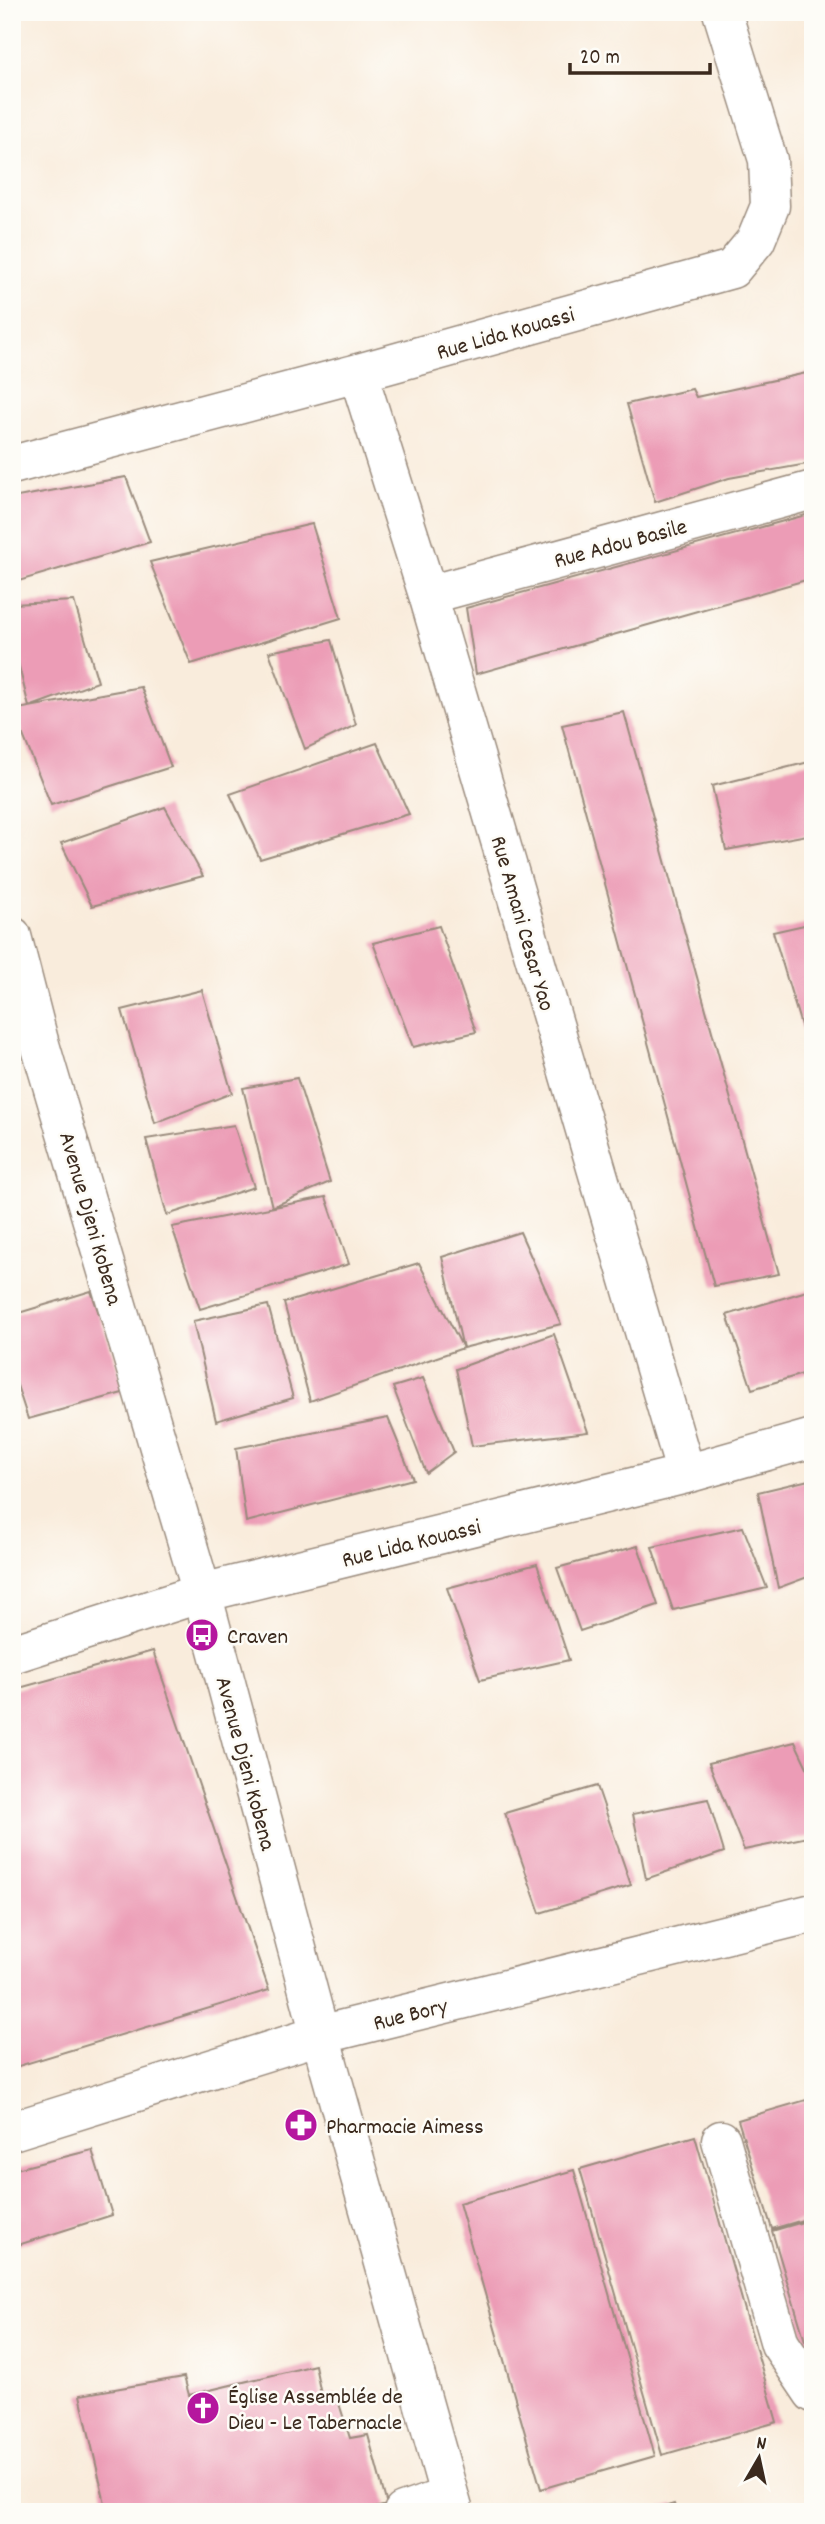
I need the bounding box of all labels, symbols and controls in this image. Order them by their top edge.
scale bar [570,32,710,76]
text: 20 m [580,44,620,74]
street label: Rue Lida Kouassi [433,300,579,371]
street label: Rue Adou Basile [551,512,691,579]
street label: Rue Amani Cesar Yao [480,832,561,1015]
street label: Avenue Djeni Kobena [48,1129,129,1311]
street label: Rue Lida Kouassi [339,1512,485,1579]
bus stop icon: Craven [183,1616,221,1654]
place label: Craven [227,1622,288,1655]
street label: Avenue Djeni Kobena [205,1673,283,1856]
street label: Rue Bory [370,1991,452,2042]
pharmacy icon: Pharmacie Aimess [282,2106,320,2144]
place label: Pharmacie Aimess [326,2112,484,2145]
place label: Église Assemblée de Dieu - Le Tabernacle [228,2382,403,2441]
church icon: Église Assemblée de Dieu - Le Tabernacle [184,2389,222,2427]
north arrow [724,2422,794,2492]
text: N [754,2431,768,2459]

